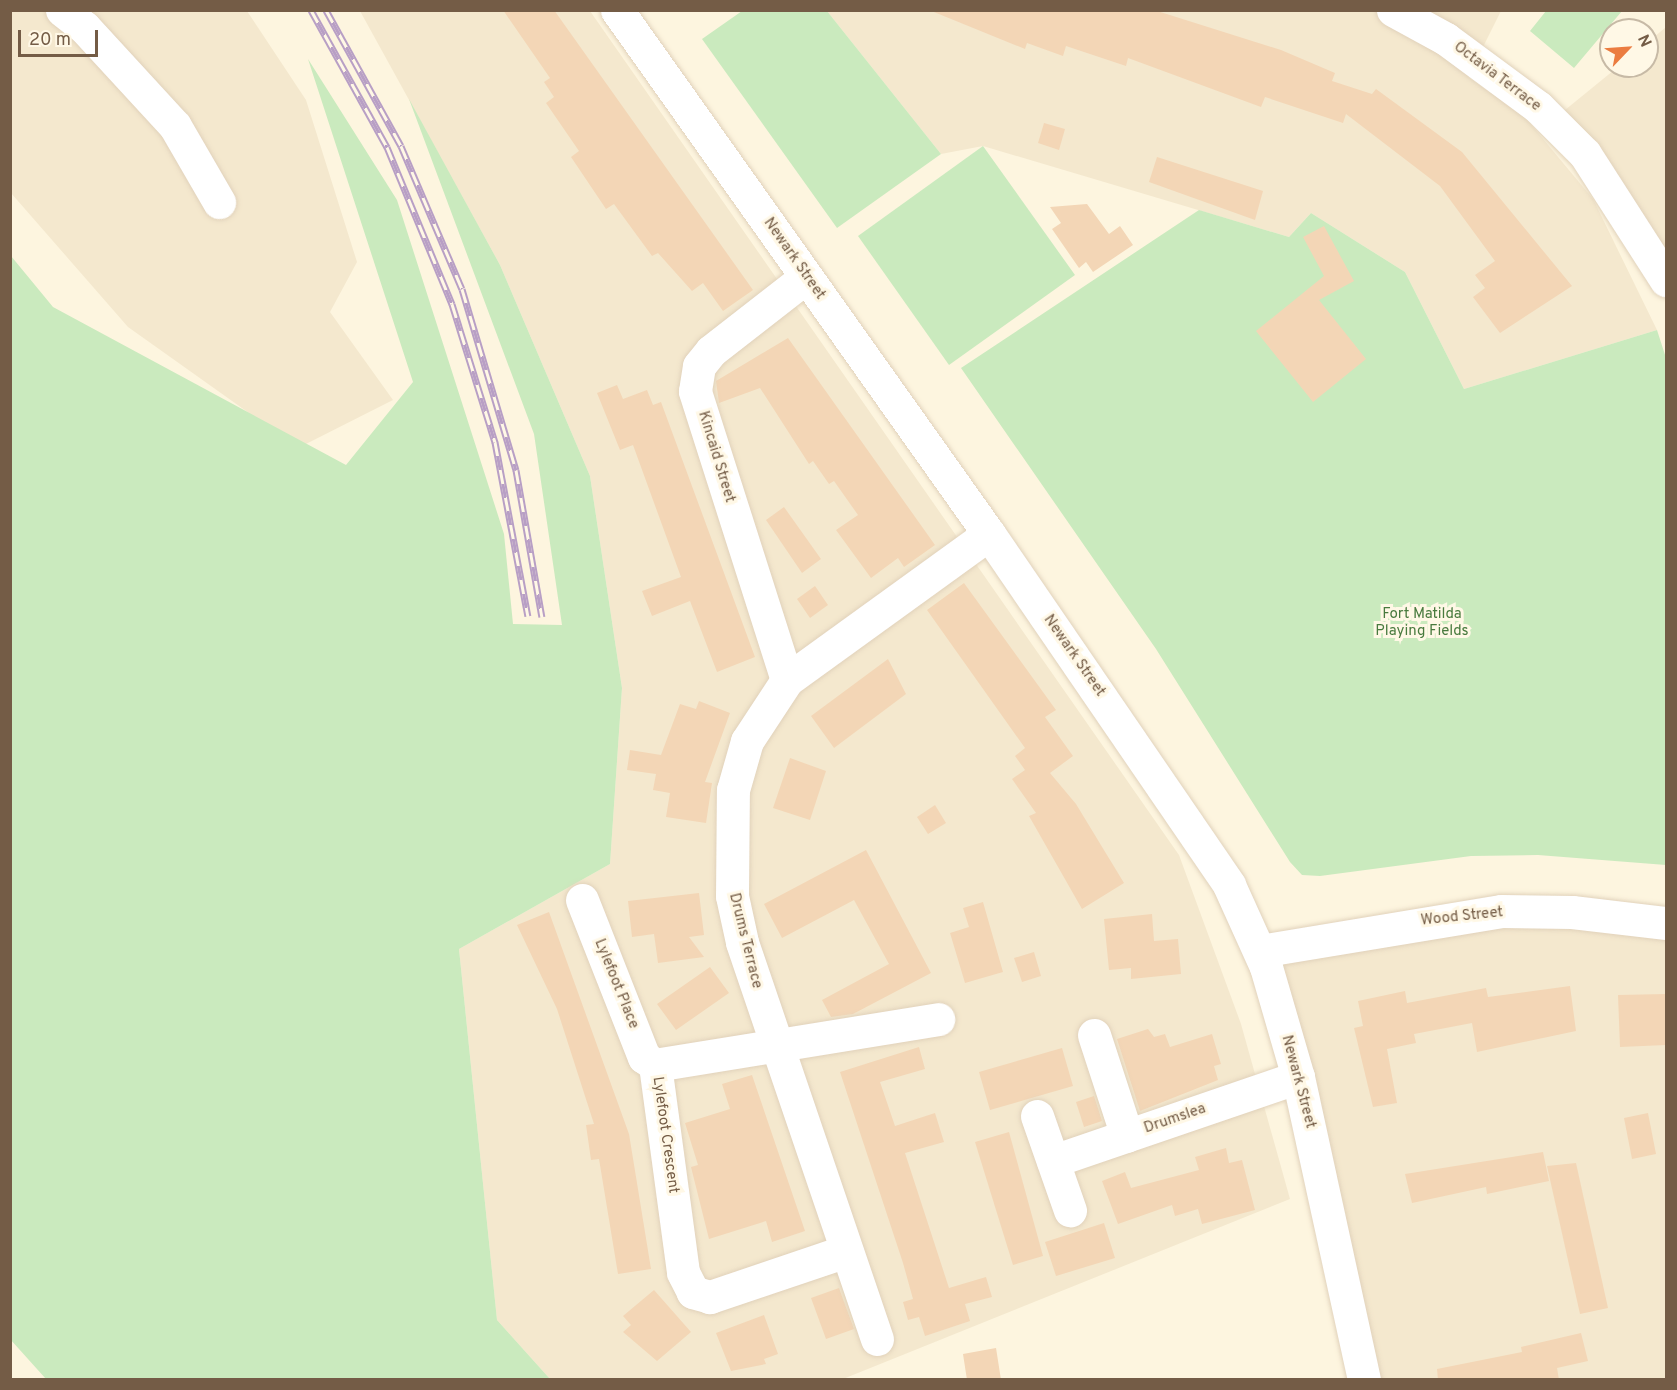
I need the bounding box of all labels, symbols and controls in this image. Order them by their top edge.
scale bar [21,18,100,56]
north arrow [1599,18,1659,78]
text: 20 m [29,29,71,52]
text: N [1632,32,1655,51]
street label: Octavia Terrace [1450,38,1544,116]
street label: Newark Street [759,215,829,303]
street label: Kincaid Street [694,409,738,505]
park label: Fort Matilda Playing Fields [1375,605,1469,640]
street label: Newark Street [1039,612,1109,700]
street label: Drums Terrace [724,891,766,991]
street label: Wood Street [1420,904,1504,930]
street label: Lylefoot Place [590,936,642,1032]
street label: Newark Street [1277,1033,1319,1131]
street label: Lylefoot Crescent [648,1075,682,1195]
street label: Drumslea [1142,1100,1208,1138]

